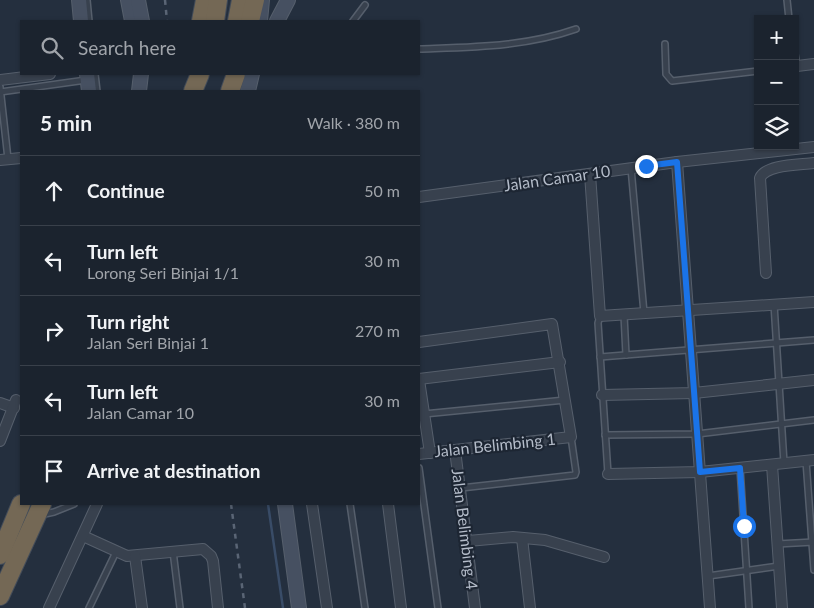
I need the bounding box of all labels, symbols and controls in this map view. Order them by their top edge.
map controls [754,15,799,150]
button: + [754,15,799,60]
search box [20,20,420,75]
icon: search [38,34,66,62]
text: Search here [78,36,176,59]
button: − [754,60,799,105]
button: layers [754,105,799,150]
text: 5 min [40,110,92,135]
text: Walk · 380 m [307,113,400,132]
route end [635,155,658,178]
street label: Jalan Camar 10 [503,161,611,194]
icon: ahead [40,177,68,205]
text: Continue [87,179,165,202]
text: 50 m [364,181,400,200]
text: Turn left [87,240,158,263]
icon: left [40,247,68,275]
text: 30 m [364,251,400,270]
text: Lorong Seri Binjai 1/1 [87,263,239,282]
text: Turn right [87,310,169,333]
icon: right [40,317,68,345]
text: 270 m [355,321,400,340]
text: Jalan Seri Binjai 1 [87,333,209,352]
text: Turn left [87,380,158,403]
icon: left [40,387,68,415]
text: 30 m [364,391,400,410]
text: Jalan Camar 10 [87,403,194,422]
street label: Jalan Belimbing 1 [433,429,557,460]
icon: arrive [40,457,68,485]
text: Arrive at destination [87,459,260,482]
street label: Jalan Belimbing 4 [449,467,482,591]
route start [733,515,756,538]

